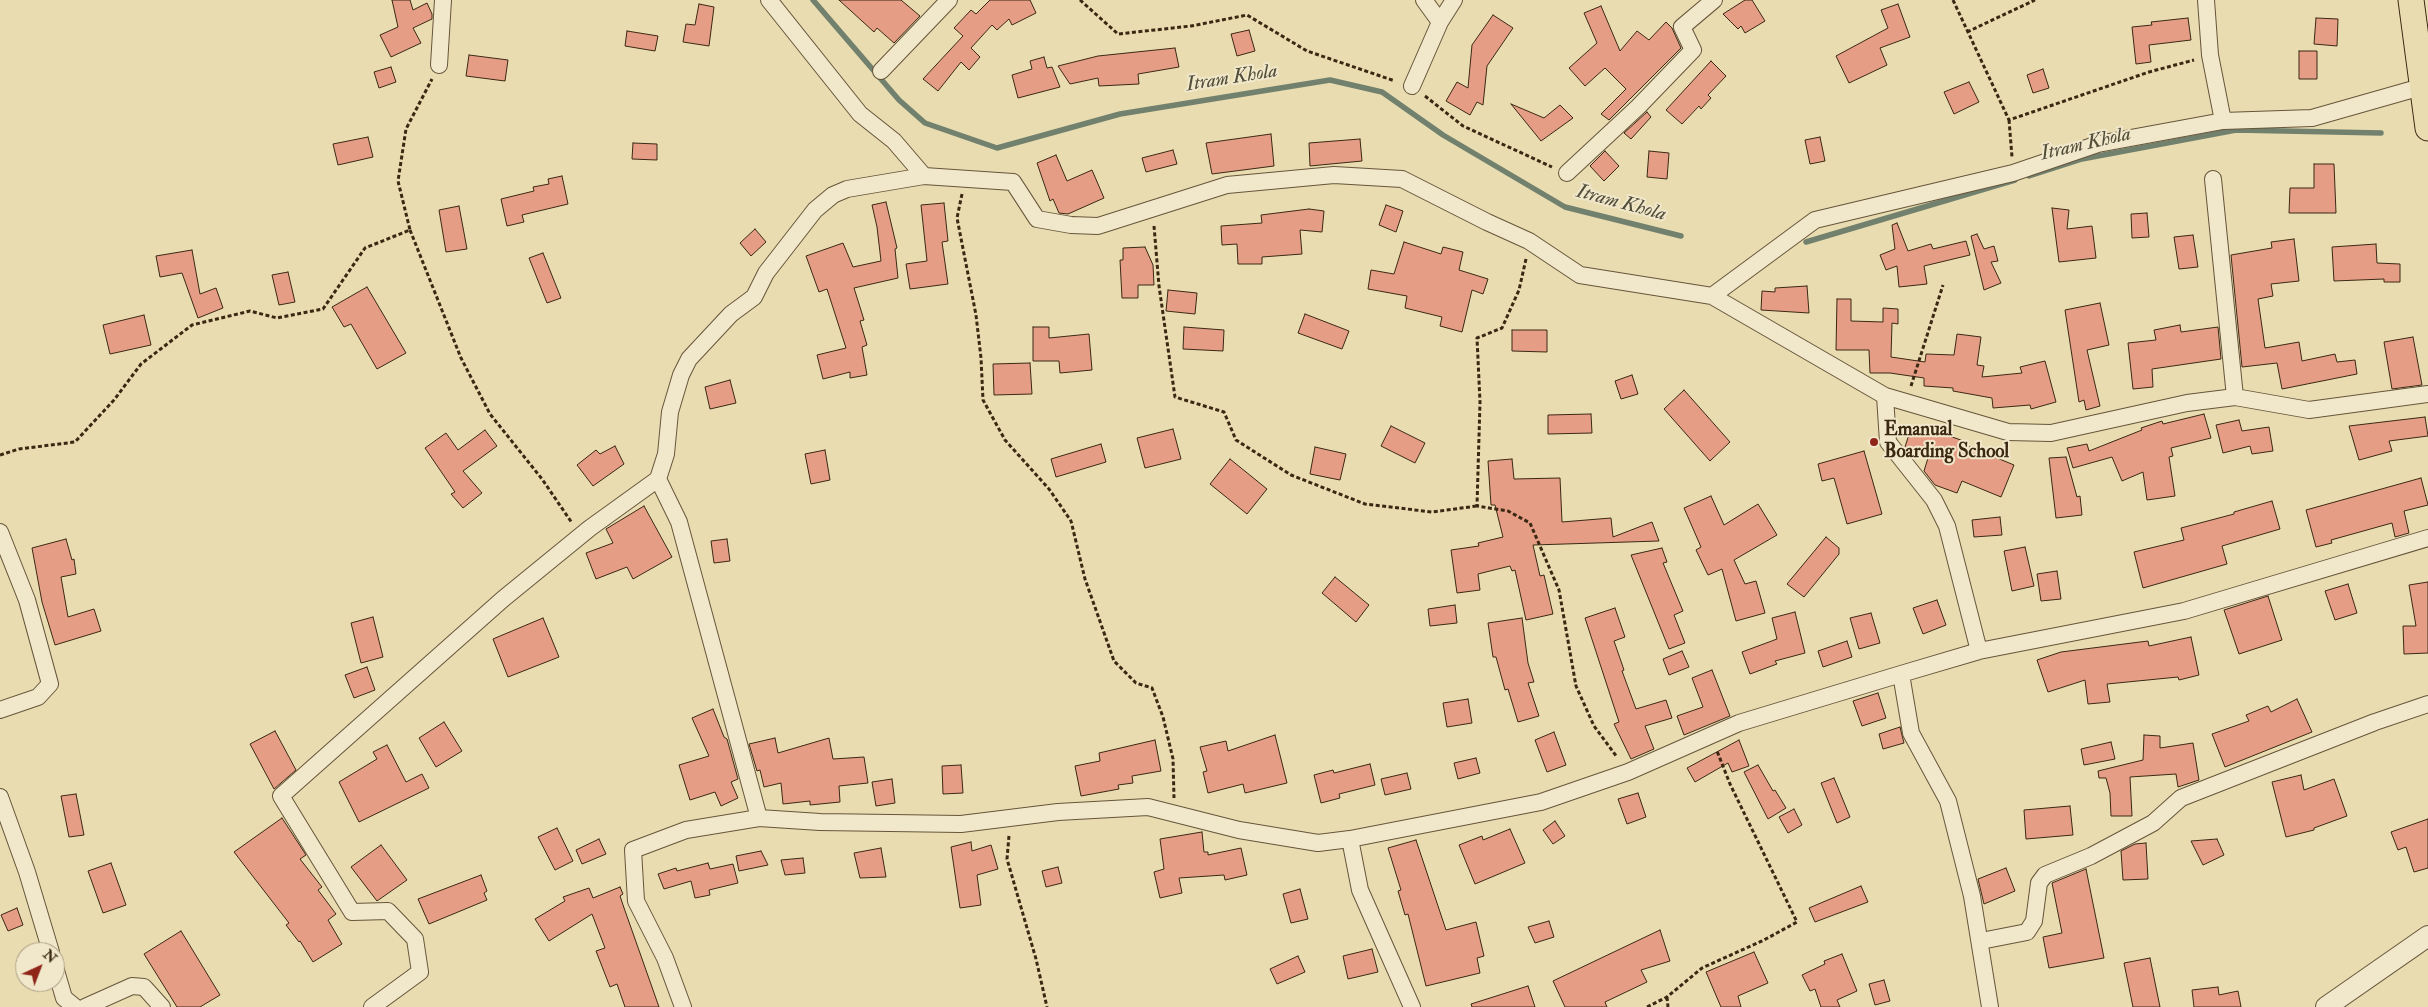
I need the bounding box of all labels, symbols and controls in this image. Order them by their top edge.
water label: Itram Khola [1185,60,1279,98]
water label: Itram Khola [2039,123,2133,167]
water label: Itram Khola [1574,181,1668,227]
place label: Emanual Boarding School [1884,420,2009,464]
marker: Emanual Boarding School [1868,436,1880,448]
north arrow [15,942,65,992]
text: N [39,946,60,967]

